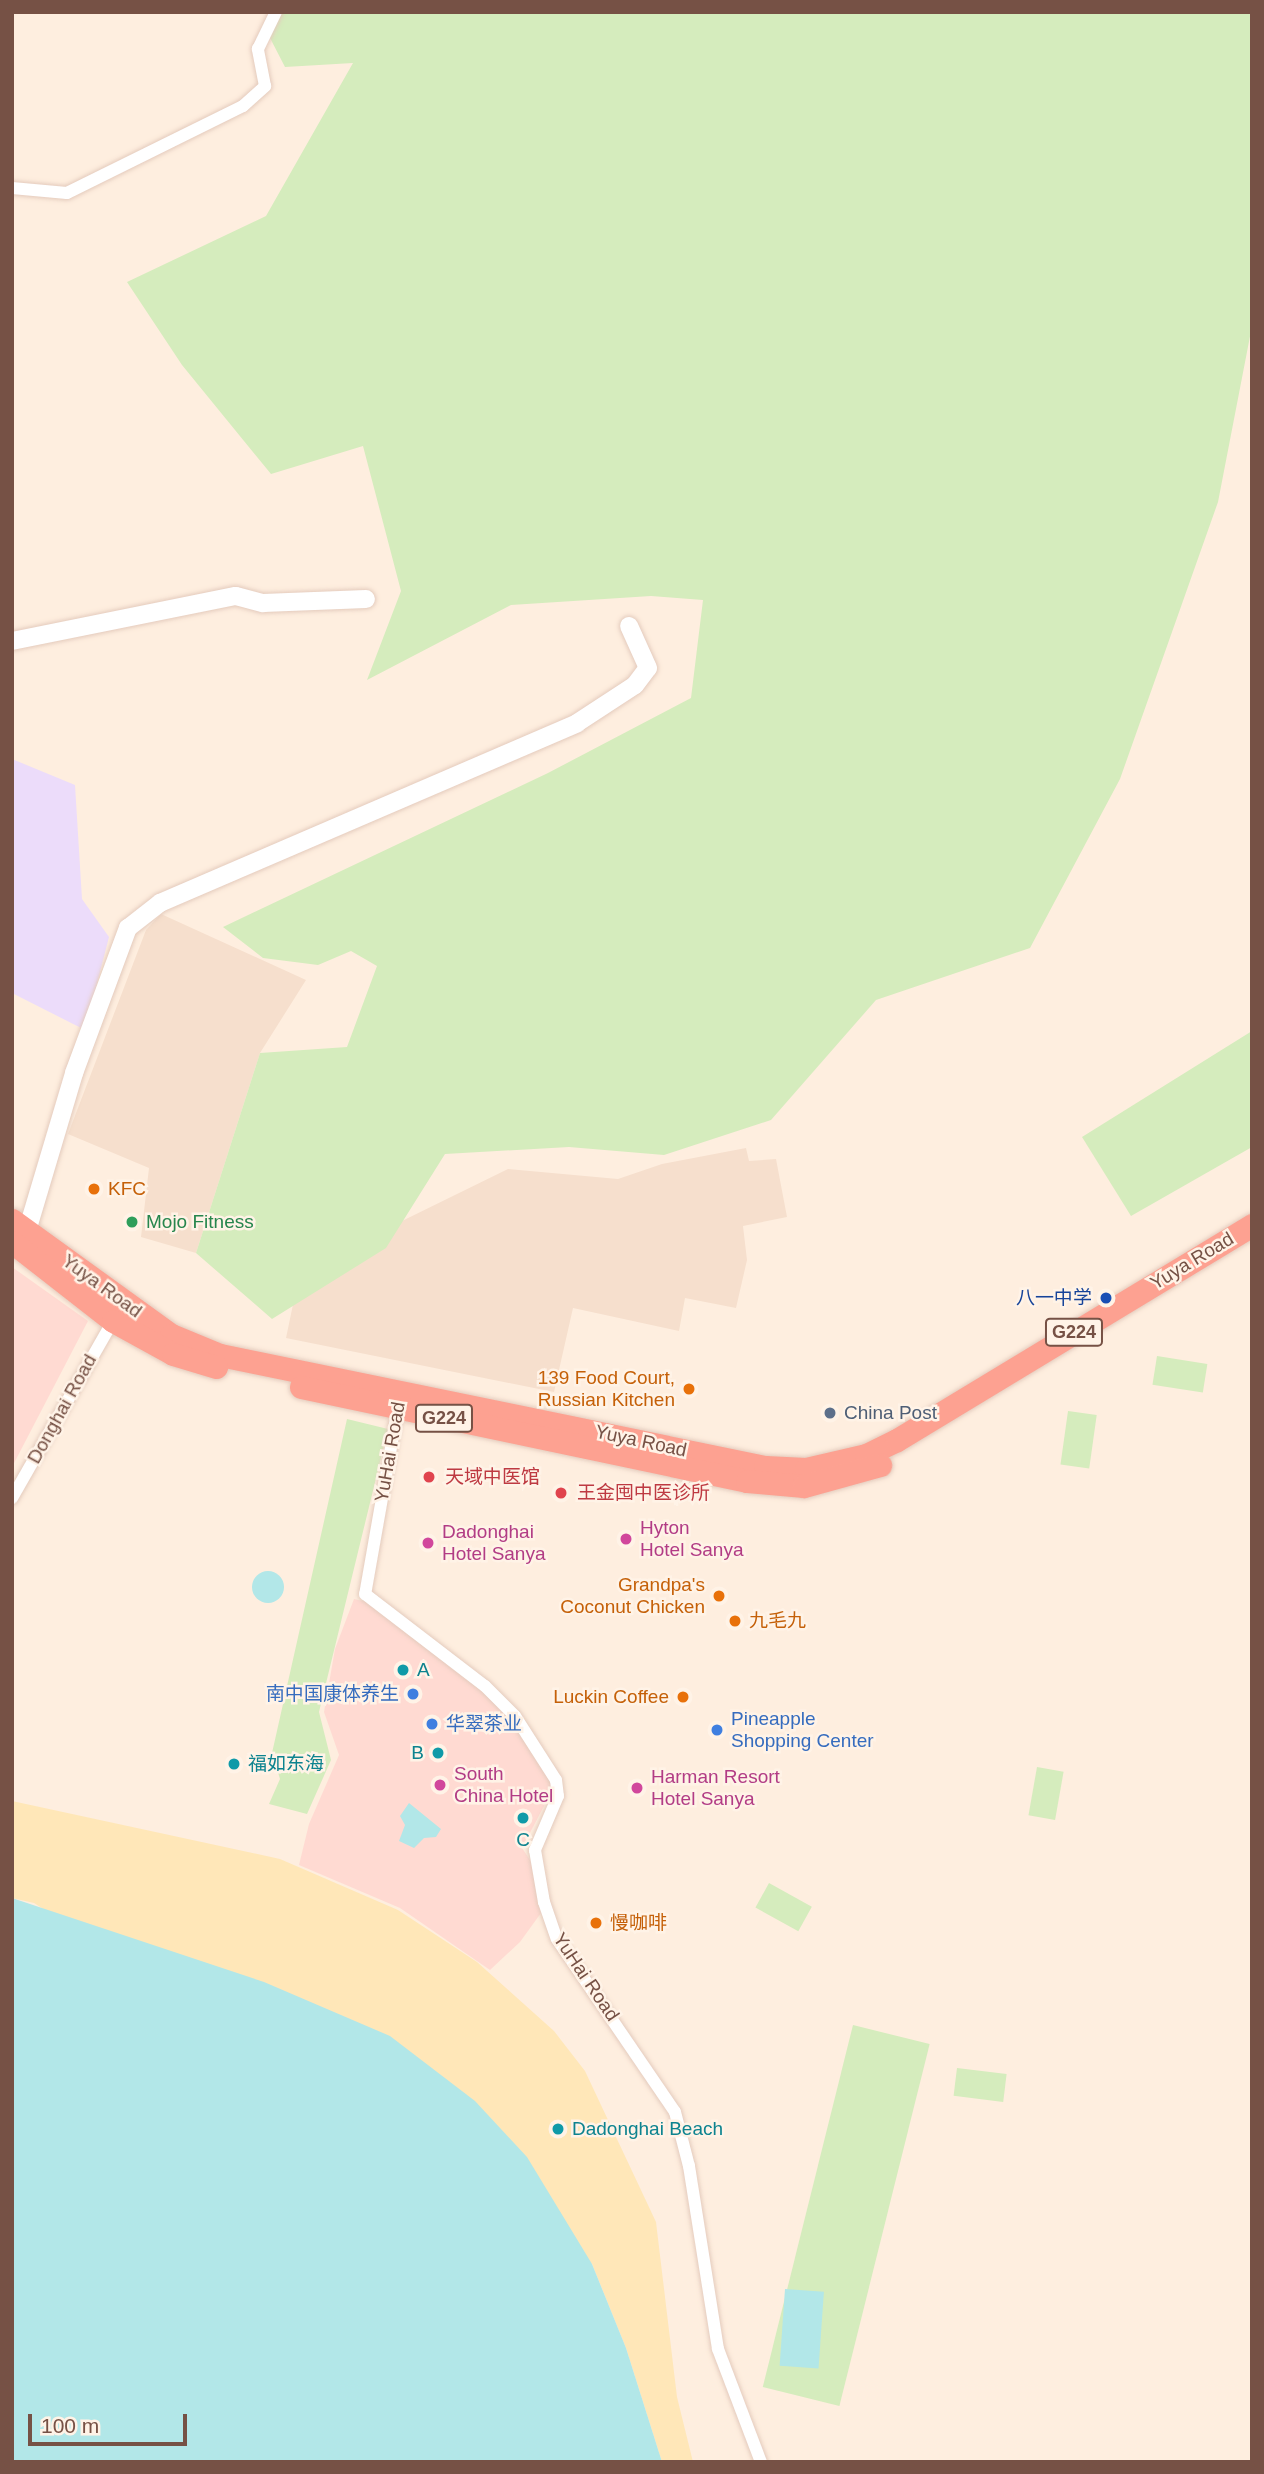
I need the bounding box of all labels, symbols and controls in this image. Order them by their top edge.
place label: KFC [108,1178,146,1200]
marker: KFC [86,1181,102,1197]
place label: Mojo Fitness [146,1211,254,1233]
marker: Mojo Fitness [124,1214,140,1230]
street label: Yuya Road [1146,1227,1238,1295]
street label: Yuya Road [58,1249,146,1323]
place label: 八一中学 [1016,1287,1092,1309]
marker: 八一中学 [1098,1290,1114,1306]
road number: G224 [1044,1317,1104,1346]
street label: Donghai Road [23,1350,101,1468]
place label: 139 Food Court, Russian Kitchen [538,1367,675,1411]
marker: 139 Food Court, Russian Kitchen [681,1381,697,1397]
street label: YuHai Road [370,1400,410,1504]
place label: China Post [844,1402,937,1424]
road number: G224 [414,1404,474,1433]
marker: China Post [822,1405,838,1421]
street label: Yuya Road [593,1420,689,1462]
place label: 天域中医馆 [445,1466,540,1488]
marker: 天域中医馆 [419,1467,439,1487]
place label: 王金囤中医诊所 [577,1482,710,1504]
marker: 王金囤中医诊所 [551,1483,571,1503]
place label: Hyton Hotel Sanya [640,1517,744,1561]
place label: Dadonghai Hotel Sanya [442,1521,546,1565]
marker: Hyton Hotel Sanya [618,1531,634,1547]
marker: Dadonghai Hotel Sanya [420,1535,436,1551]
place label: Grandpa's Coconut Chicken [560,1574,705,1618]
marker: Grandpa's Coconut Chicken [711,1588,727,1604]
place label: 九毛九 [749,1610,806,1632]
marker: 九毛九 [727,1613,743,1629]
place label: A [417,1659,430,1681]
marker: A [395,1662,411,1678]
place label: 南中国康体养生 [266,1683,399,1705]
marker: 南中国康体养生 [405,1686,421,1702]
place label: Luckin Coffee [553,1686,669,1708]
marker: Luckin Coffee [675,1689,691,1705]
place label: Pineapple Shopping Center [731,1708,874,1752]
place label: 华翠茶业 [446,1713,522,1735]
marker: 华翠茶业 [424,1716,440,1732]
marker: Pineapple Shopping Center [709,1722,725,1738]
place label: B [411,1742,424,1764]
marker: B [430,1745,446,1761]
place label: 福如东海 [248,1753,324,1775]
marker: 福如东海 [226,1756,242,1772]
place label: South China Hotel [454,1763,553,1807]
place label: Harman Resort Hotel Sanya [651,1766,780,1810]
marker: South China Hotel [432,1777,448,1793]
marker: Harman Resort Hotel Sanya [629,1780,645,1796]
marker: C [515,1810,531,1826]
place label: C [516,1829,530,1851]
place label: 慢咖啡 [610,1912,667,1934]
marker: 慢咖啡 [588,1915,604,1931]
street label: YuHai Road [548,1929,624,2025]
place label: Dadonghai Beach [572,2118,723,2140]
marker: Dadonghai Beach [550,2121,566,2137]
scale bar [32,2400,191,2444]
text: 100 m [41,2414,99,2437]

